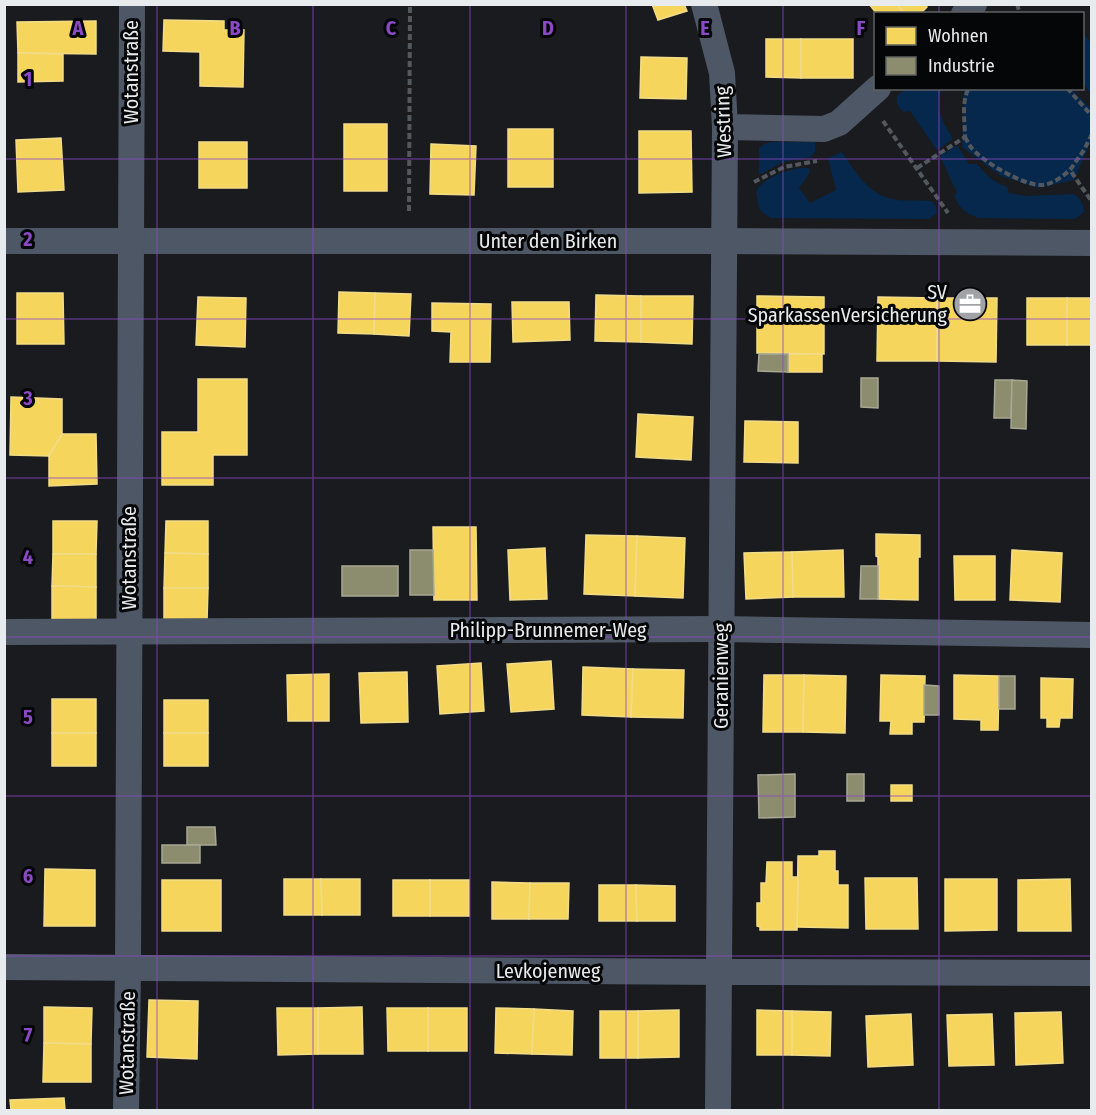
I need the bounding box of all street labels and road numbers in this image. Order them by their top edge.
street label: Wotanstraße [119,20,143,124]
street label: Westring [710,85,736,158]
street label: Unter den Birken [479,229,617,253]
street label: Wotanstraße [117,506,141,610]
street label: Philipp-Brunnemer-Weg [450,618,647,642]
street label: Geranienweg [709,622,733,729]
street label: Levkojenweg [496,959,601,983]
street label: Wotanstraße [114,991,140,1095]

